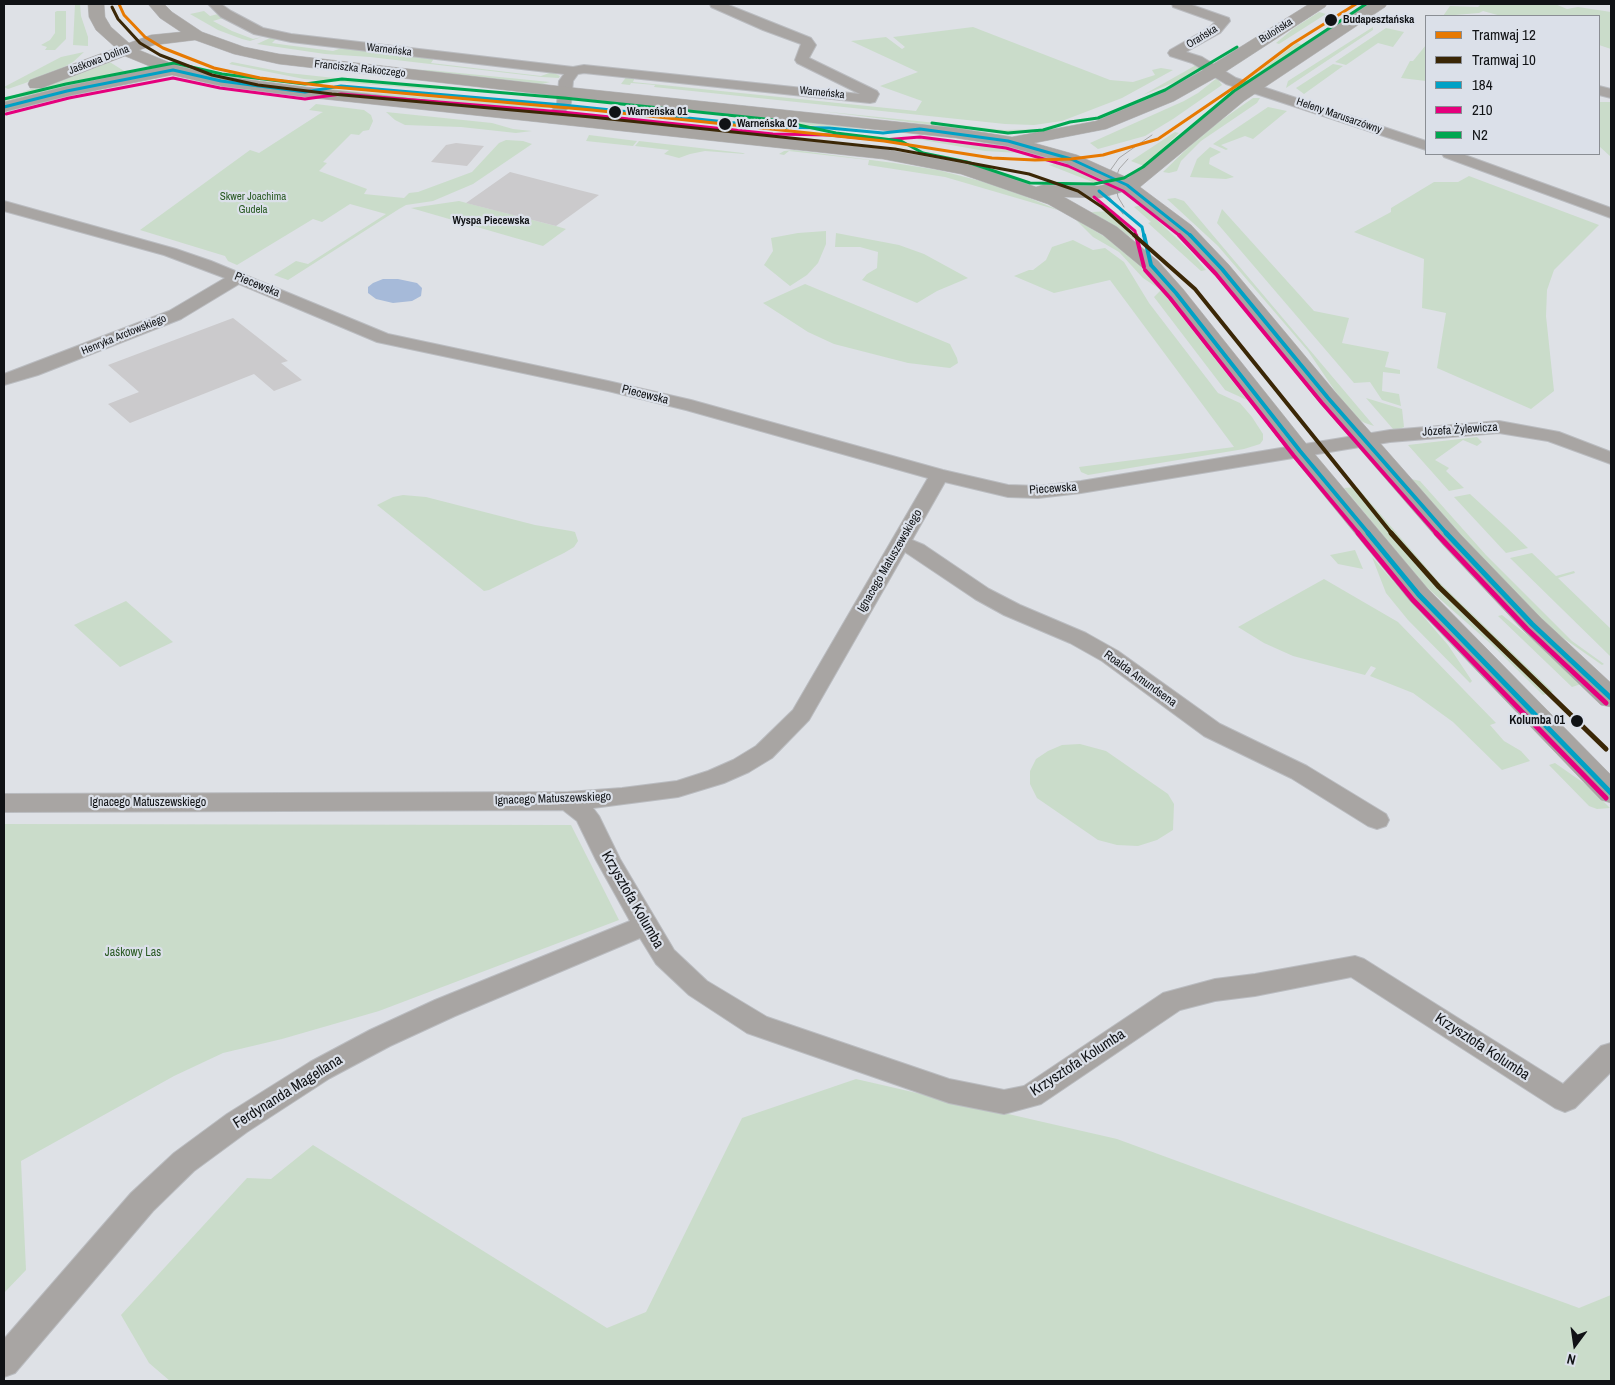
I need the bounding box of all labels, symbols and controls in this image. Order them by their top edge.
marker: Budapesztańska [1323,12,1339,28]
place label: Budapesztańska [1343,13,1414,27]
legend [1425,15,1600,155]
street label: Bulońska [1257,16,1295,46]
street label: Orańska [1184,23,1220,51]
text: Tramwaj 12 [1472,24,1536,45]
street label: Warneńska [366,41,412,59]
street label: Jaśkowa Dolina [67,42,131,78]
text: Tramwaj 10 [1472,49,1536,70]
street label: Franciszka Rakoczego [314,58,406,80]
text: 184 [1472,74,1493,95]
street label: Warneńska [799,84,845,102]
street label: Heleny Marusarzówny [1295,95,1383,137]
text: 210 [1472,99,1493,120]
marker: Warneńska 01 [607,104,623,120]
place label: Warneńska 01 [627,105,687,119]
marker: Warneńska 02 [717,116,733,132]
place label: Warneńska 02 [737,117,797,131]
text: N2 [1472,124,1488,145]
park label: Skwer Joachima Gudela [220,190,286,216]
district label: Wyspa Piecewska [452,214,530,228]
street label: Piecewska [232,269,282,301]
street label: Henryka Arctowskiego [80,312,168,358]
street label: Piecewska [620,382,670,408]
street label: Józefa Żylewicza [1422,420,1498,440]
street label: Piecewska [1029,480,1077,498]
street label: Ignacego Matuszewskiego [855,507,925,615]
street label: Roalda Amundsena [1101,648,1179,710]
marker: Kolumba 01 [1569,713,1585,729]
place label: Kolumba 01 [1509,714,1565,728]
street label: Ignacego Matuszewskiego [495,790,611,808]
street label: Ignacego Matuszewskiego [90,796,206,810]
street label: Krzysztofa Kolumba [597,848,667,952]
park label: Jaśkowy Las [105,946,161,960]
street label: Krzysztofa Kolumba [1431,1010,1533,1084]
street label: Krzysztofa Kolumba [1027,1026,1129,1100]
street label: Ferdynanda Magellana [230,1051,346,1133]
north arrow [1550,1320,1600,1370]
text: N [1565,1350,1578,1369]

